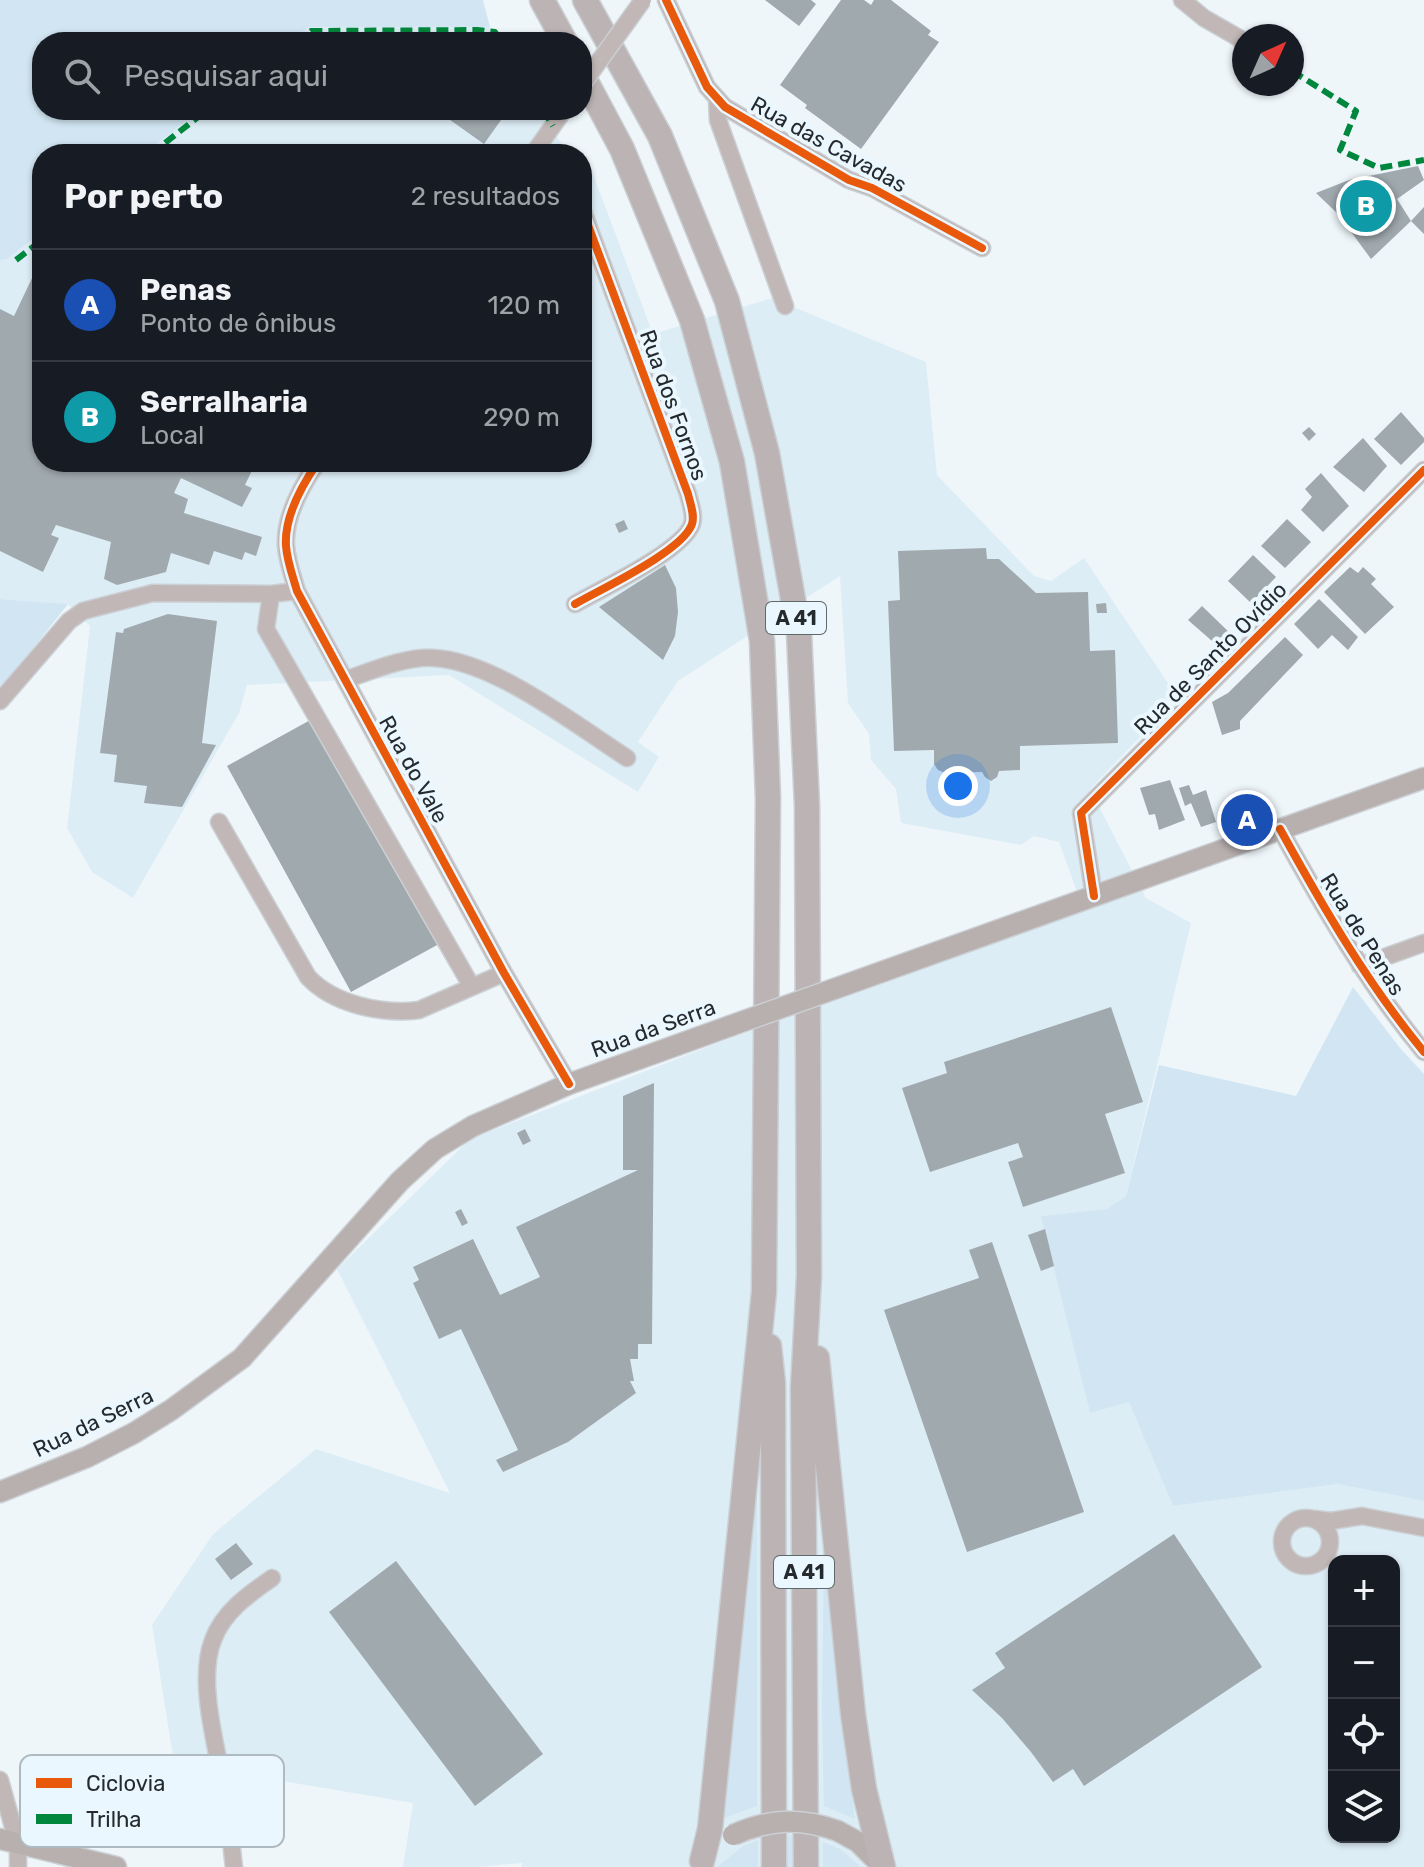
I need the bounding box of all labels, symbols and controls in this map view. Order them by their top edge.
north arrow [1232,24,1304,96]
search box [32,32,592,120]
icon: search [60,54,104,98]
text: Pesquisar aqui [124,58,328,94]
street label: Rua das Cavadas [746,90,911,198]
text: Por perto [64,176,223,217]
pin: B [1340,176,1392,236]
text: 2 resultados [411,181,560,212]
text: Penas [140,272,232,308]
text: A [81,290,99,321]
text: 120 m [488,290,560,321]
text: Ponto de ônibus [140,308,336,339]
street label: Rua dos Fornos [634,326,713,484]
text: Serralharia [140,384,308,420]
text: B [81,402,99,433]
text: 290 m [483,402,560,433]
text: Local [140,420,204,451]
street label: Rua de Santo Ovídio [1128,576,1292,740]
road number: A 41 [766,602,826,634]
street label: Rua do Vale [373,711,454,828]
your location [938,766,978,806]
pin: A [1221,790,1273,850]
street label: Rua de Penas [1314,868,1411,1000]
street label: Rua da Serra [587,993,719,1063]
street label: Rua da Serra [29,1382,158,1463]
map controls [1328,1555,1400,1843]
button: + [1328,1555,1400,1627]
road number: A 41 [774,1556,834,1588]
button: − [1328,1627,1400,1699]
button: locate [1328,1699,1400,1771]
legend [20,1755,284,1847]
text: Ciclovia [86,1770,165,1797]
button: layers [1328,1771,1400,1843]
text: Trilha [86,1806,142,1833]

